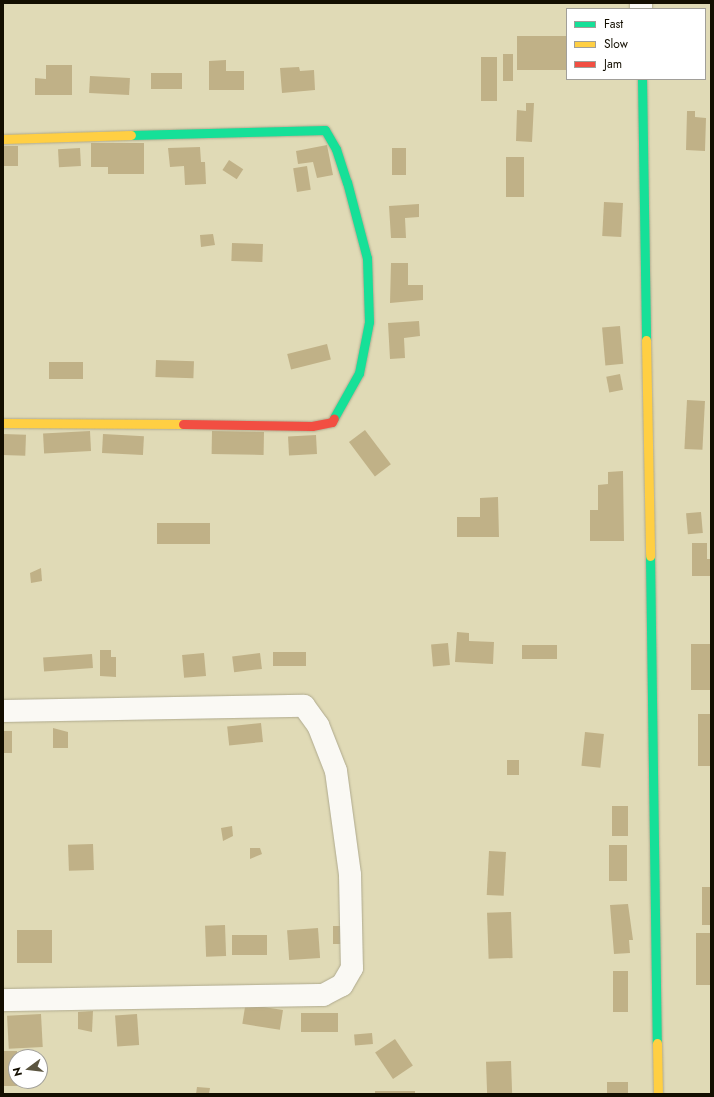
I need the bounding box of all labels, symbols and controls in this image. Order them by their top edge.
legend [566,8,706,80]
text: Fast [604,15,623,33]
text: Slow [604,35,628,53]
text: Jam [604,55,622,73]
north arrow [8,1049,48,1089]
text: N [9,1066,26,1078]

